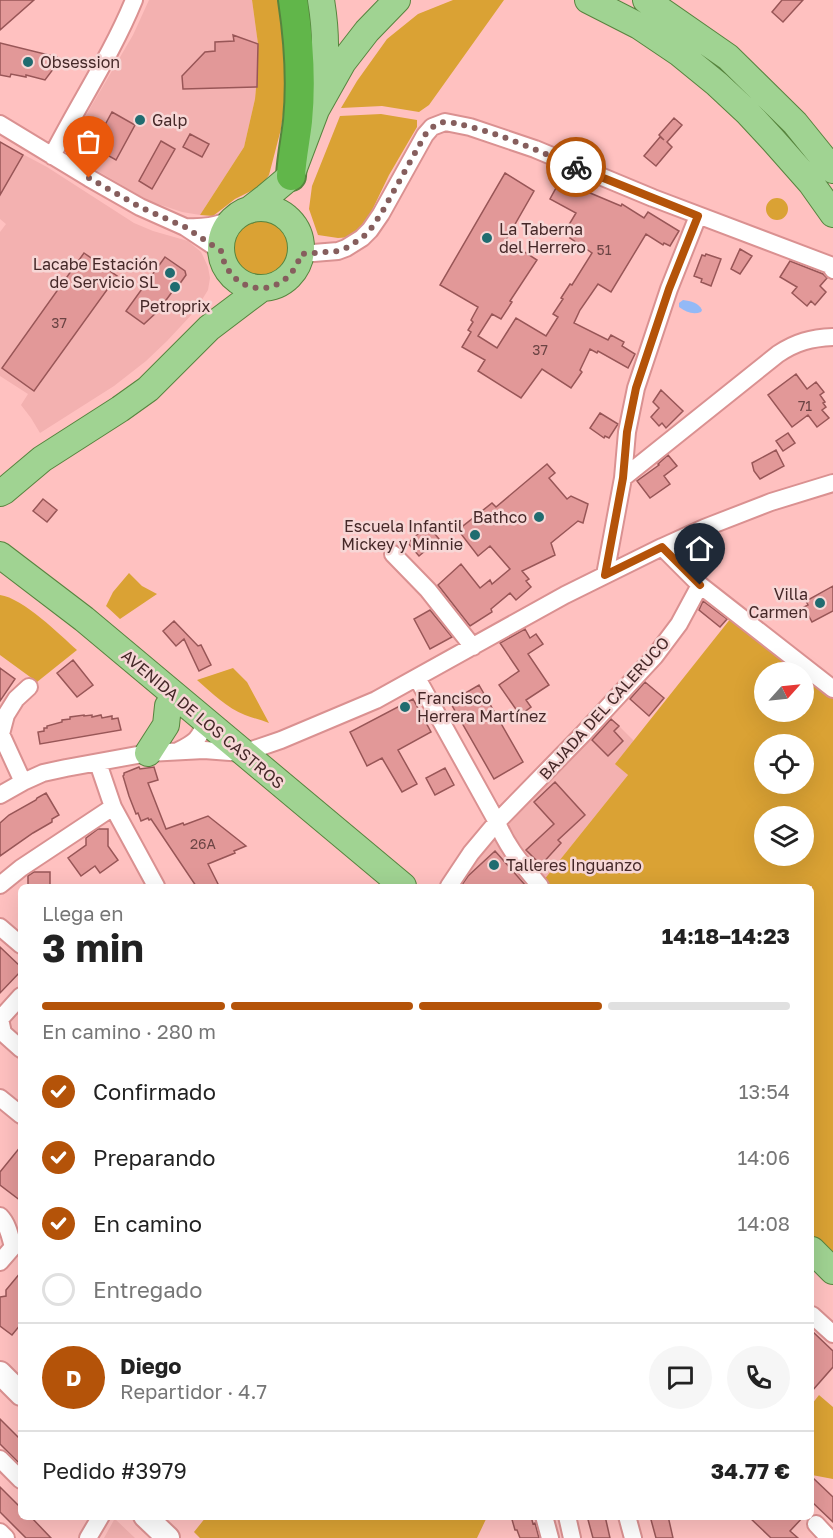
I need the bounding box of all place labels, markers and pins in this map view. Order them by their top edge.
place label: Obsession [40,52,120,72]
marker: Obsession [21,55,35,69]
place label: Galp [152,110,187,130]
marker: Galp [133,113,147,127]
pin [63,116,114,178]
place label: La Taberna del Herrero [499,219,586,257]
marker: La Taberna del Herrero [480,231,494,245]
place label: Lacabe Estación de Servicio SL [33,254,158,292]
marker: Lacabe Estación de Servicio SL [163,266,177,280]
marker: Petroprix [168,280,182,294]
place label: Petroprix [140,296,211,316]
place label: Bathco [473,507,527,527]
marker: Bathco [532,510,546,524]
place label: Escuela Infantil Mickey y Minnie [341,516,463,554]
pin [674,523,725,585]
marker: Escuela Infantil Mickey y Minnie [468,528,482,542]
place label: Villa Carmen [749,584,808,622]
marker: Villa Carmen [813,596,827,610]
place label: Francisco Herrera Martínez [417,688,547,726]
marker: Francisco Herrera Martínez [398,700,412,714]
place label: Talleres Inguanzo [506,855,642,875]
marker: Talleres Inguanzo [487,858,501,872]

